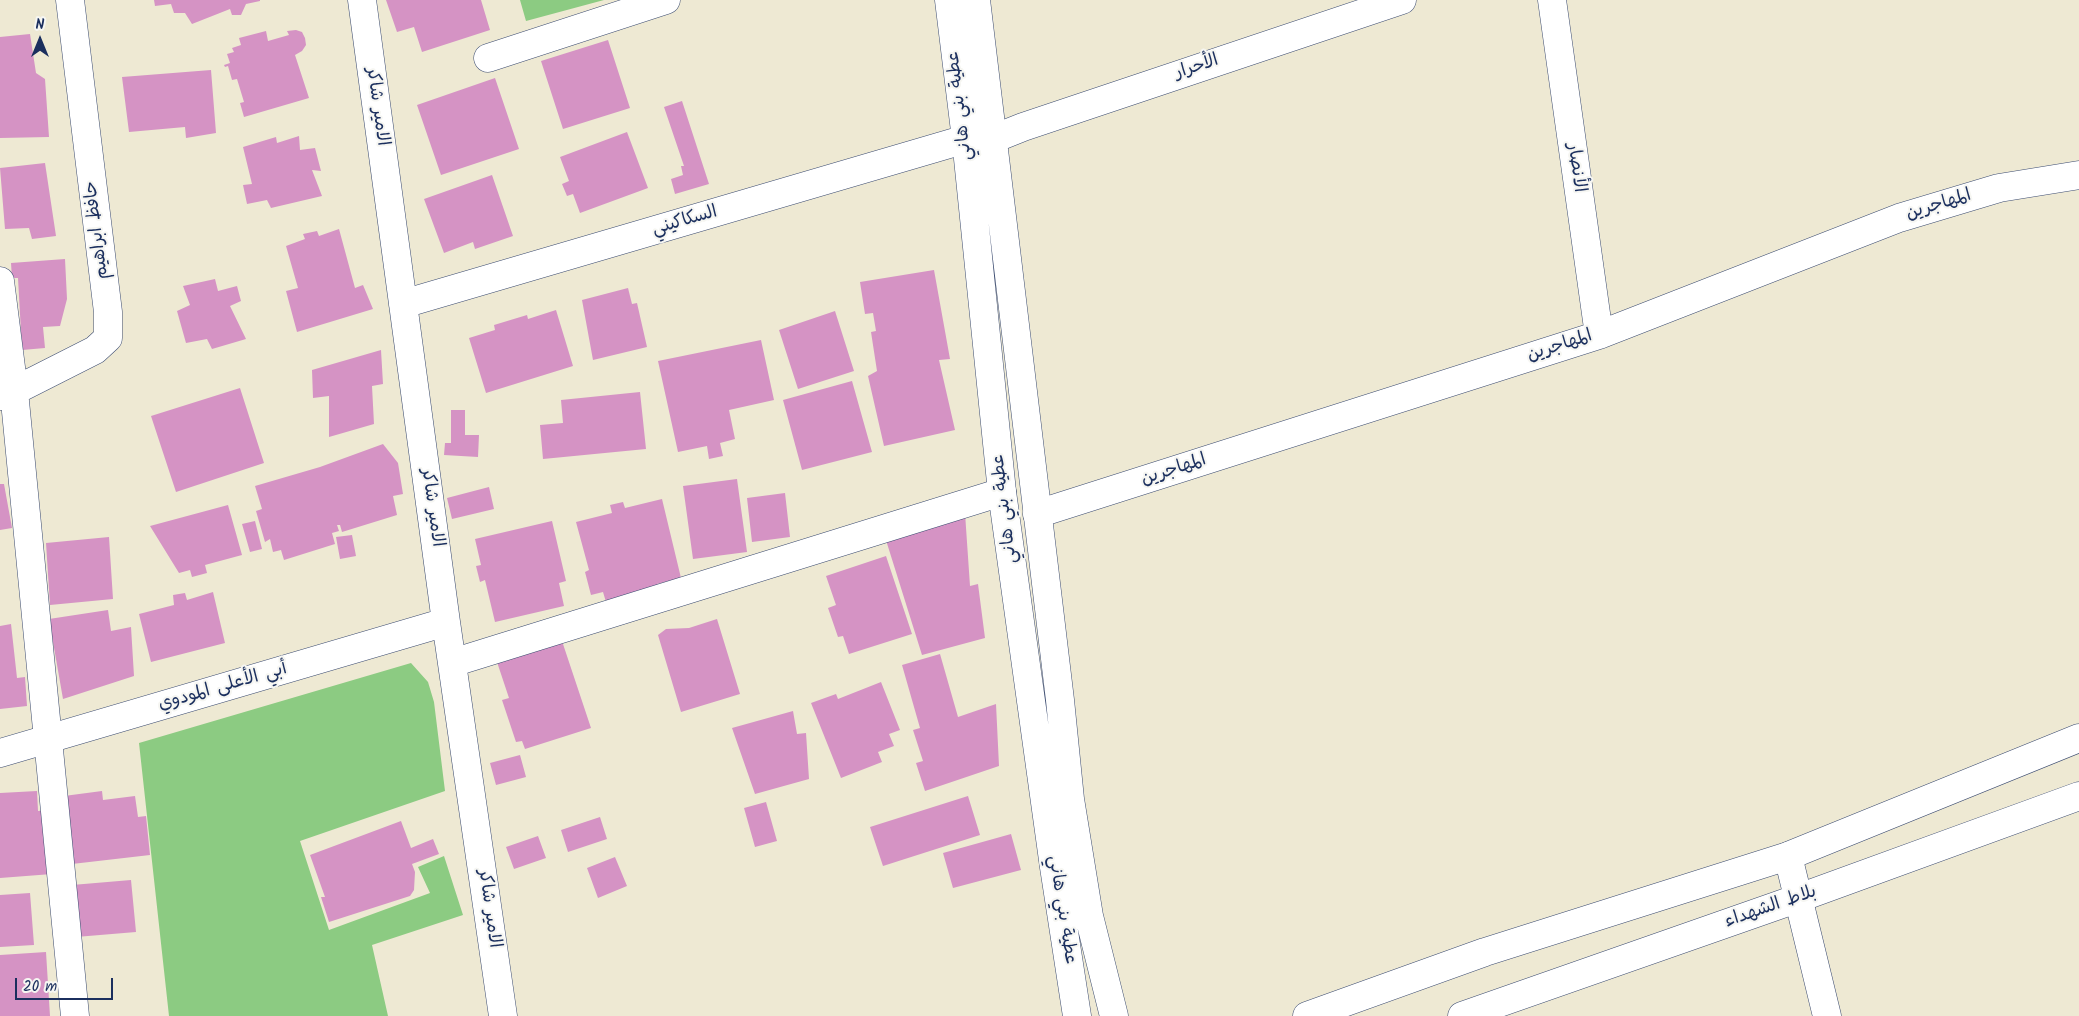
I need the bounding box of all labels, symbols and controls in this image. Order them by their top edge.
text: N [36,14,44,36]
north arrow [15,15,65,65]
street label: عطية بني هاني [944,50,978,162]
street label: الأحرار [1172,51,1222,85]
street label: الامير شاكر [360,67,392,147]
street label: الأنصار [1561,142,1589,194]
street label: حافظ ابراهيم [81,180,115,280]
street label: المهاجرين [1904,186,1974,226]
street label: السكاكيني [650,202,720,242]
street label: المهاجرين [1525,326,1595,368]
street label: المهاجرين [1139,450,1209,492]
street label: عطية بني هاني [989,453,1023,565]
street label: الامير شاكر [415,468,447,548]
street label: أبي الأعلى المودوي [156,659,290,717]
street label: عطية بني هاني [1042,854,1080,966]
street label: الامير شاكر [472,869,504,949]
street label: بلاط الشهداء [1722,882,1820,934]
scale bar [18,968,115,1000]
text: 20 m [23,975,57,999]

